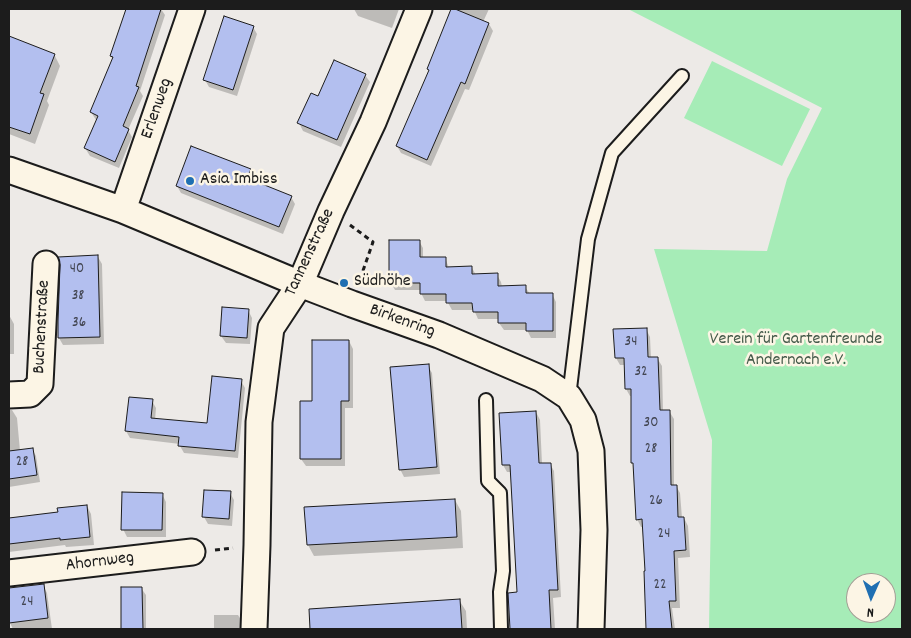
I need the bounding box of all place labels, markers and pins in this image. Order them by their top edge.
place label: Asia Imbiss [200,170,277,192]
marker: Asia Imbiss [184,175,196,187]
place label: Südhöhe [354,272,411,294]
marker: Südhöhe [338,277,350,289]

